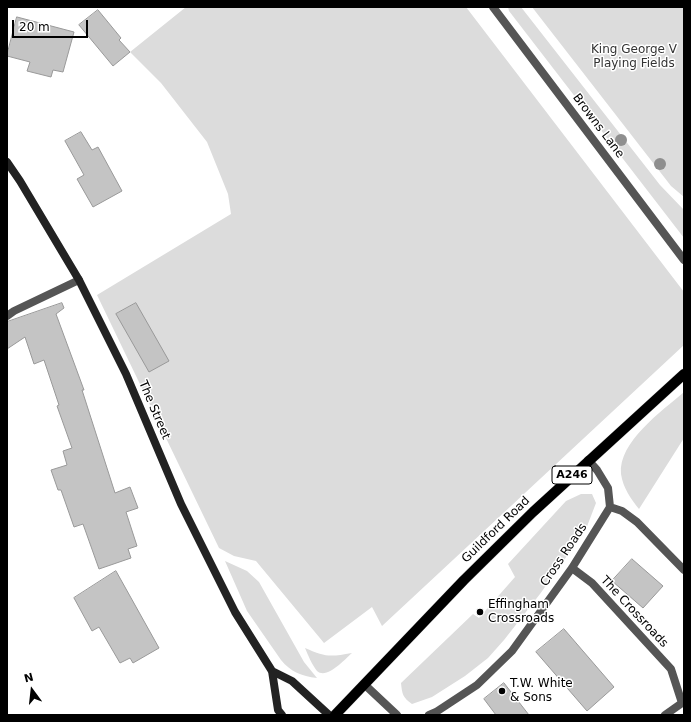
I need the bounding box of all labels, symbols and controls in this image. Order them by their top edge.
scale bar [14,12,90,38]
text: 20 m [19,20,50,34]
park label: King George V Playing Fields [591,43,677,71]
street label: Browns Lane [569,91,627,161]
street label: The Street [135,378,173,442]
road number: A246 [552,466,592,484]
street label: Guildford Road [459,494,533,566]
street label: Cross Roads [538,521,590,589]
street label: The Crossroads [597,573,671,651]
place label: Effingham Crossroads [488,598,554,626]
marker: Effingham Crossroads [475,607,485,617]
north arrow [12,670,52,710]
text: N [23,670,35,685]
place label: T.W. White & Sons [510,677,573,705]
marker: T.W. White & Sons [497,686,507,696]

